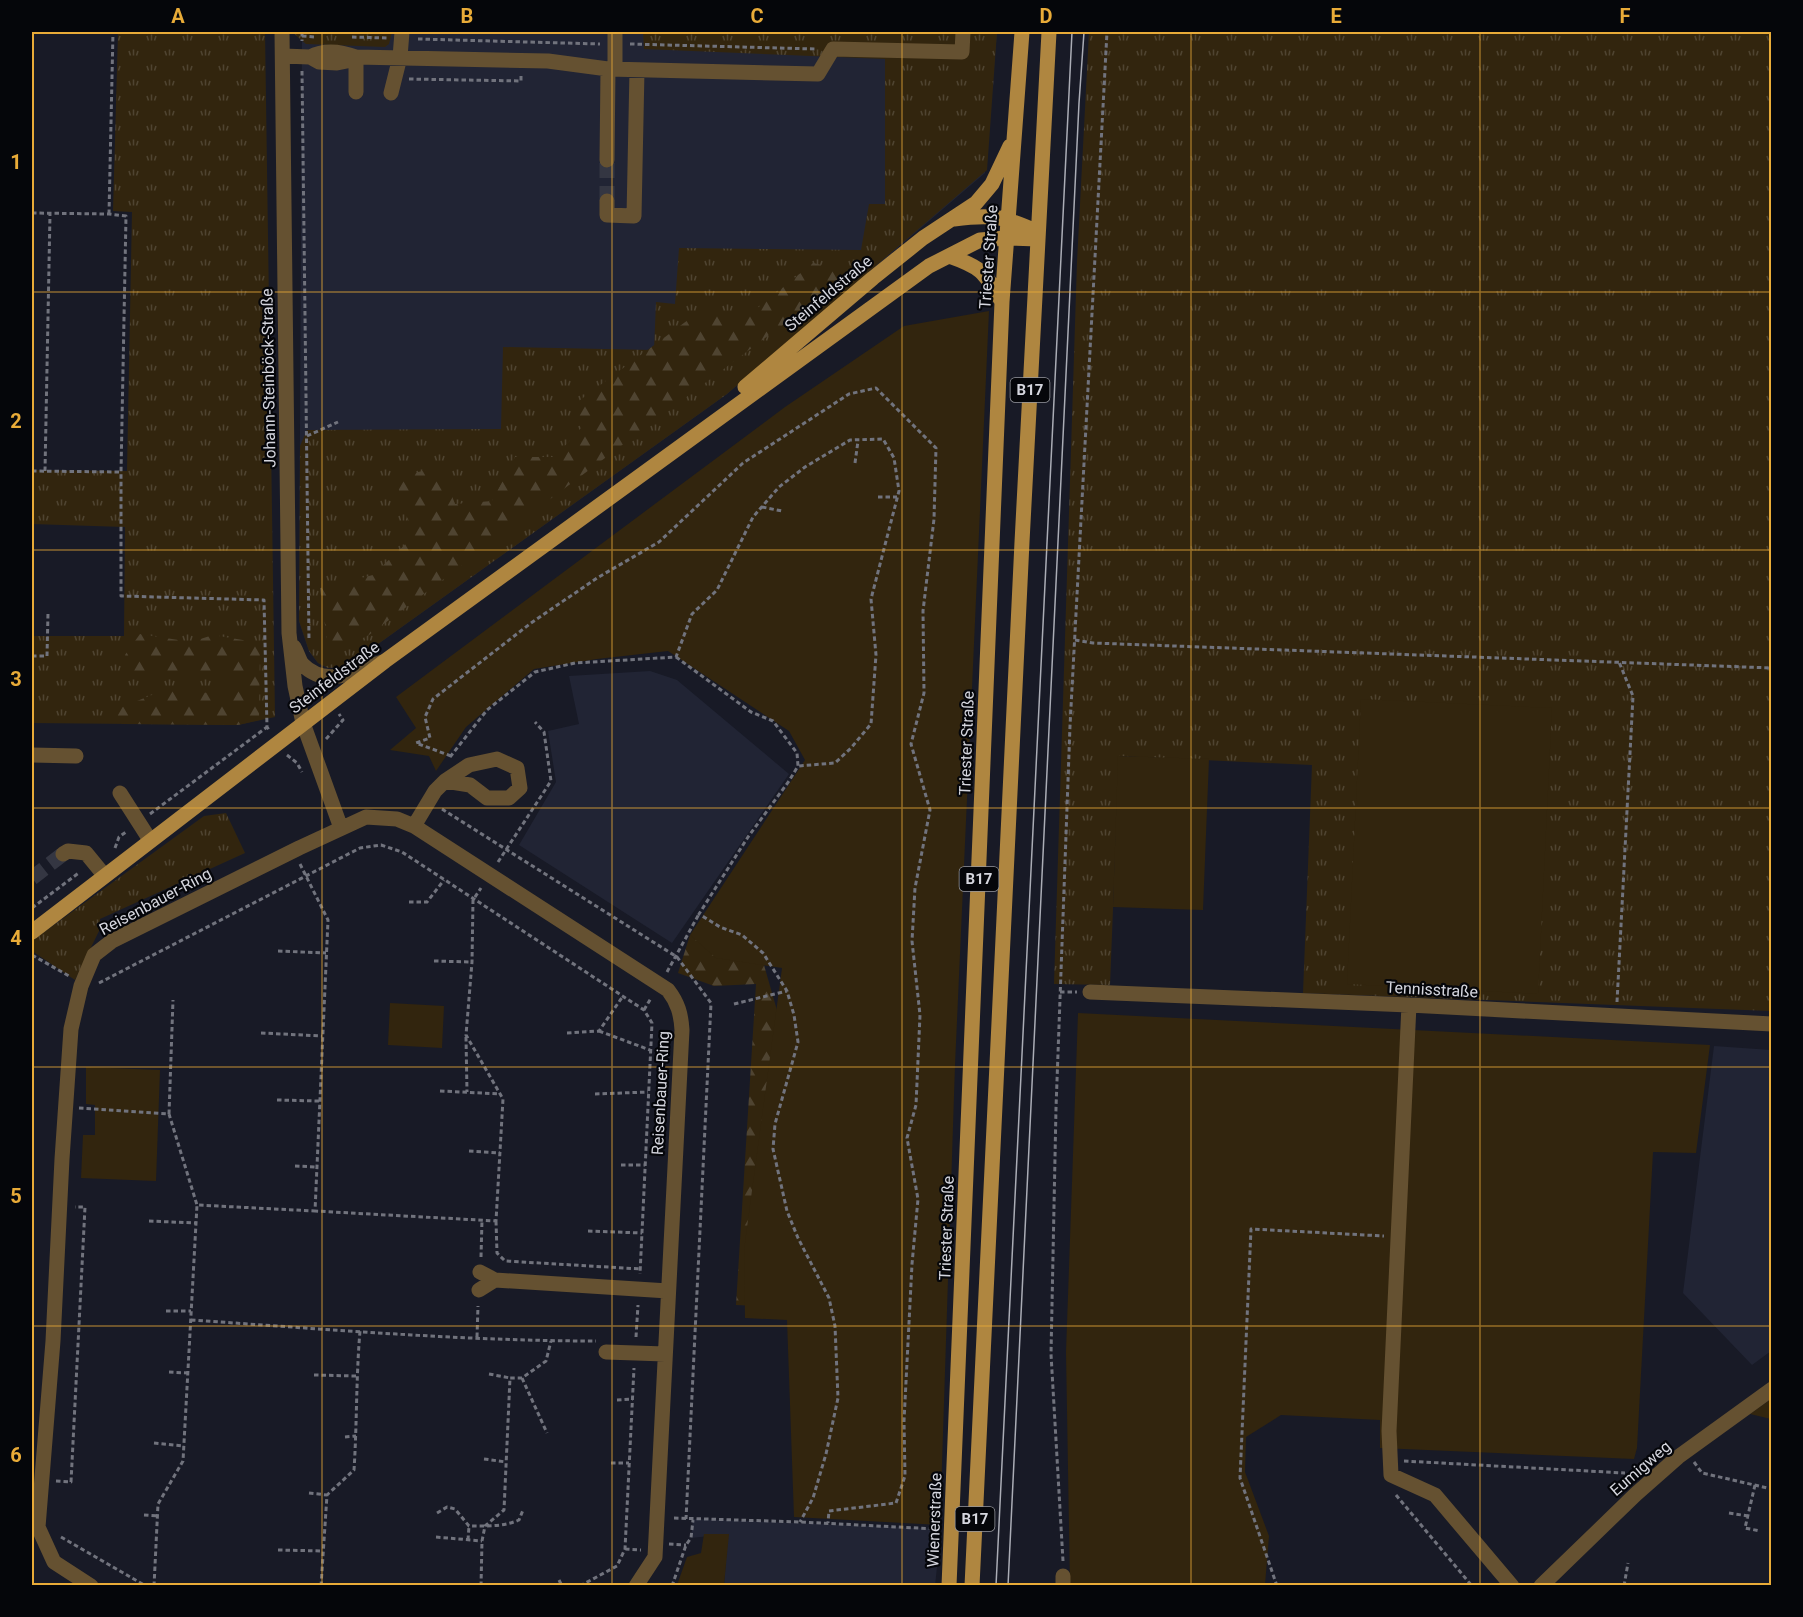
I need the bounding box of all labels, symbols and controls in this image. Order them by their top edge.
text: A [171,4,185,28]
text: B [461,4,473,28]
text: C [750,4,764,28]
text: D [1040,4,1053,28]
text: E [1330,4,1342,28]
text: F [1620,4,1631,28]
text: 1 [10,150,22,174]
street label: Triester Straße [975,204,1002,310]
street label: Steinfeldstraße [781,251,876,335]
street label: Johann-Steinböck-Straße [257,288,280,468]
road number: B17 [1010,378,1050,402]
text: 2 [10,409,22,433]
street label: Steinfeldstraße [285,637,383,717]
text: 3 [10,667,22,691]
street label: Triester Straße [955,690,978,796]
street label: Reisenbauer-Ring [96,864,215,939]
road number: B17 [960,867,998,891]
text: 4 [10,926,22,950]
street label: Tennisstraße [1385,978,1479,1001]
street label: Reisenbauer-Ring [648,1031,673,1156]
street label: Triester Straße [935,1175,958,1281]
text: 5 [10,1184,22,1208]
street label: Eumigweg [1606,1437,1675,1500]
text: 6 [10,1443,22,1467]
street label: Wienerstraße [923,1472,946,1568]
road number: B17 [956,1507,994,1531]

